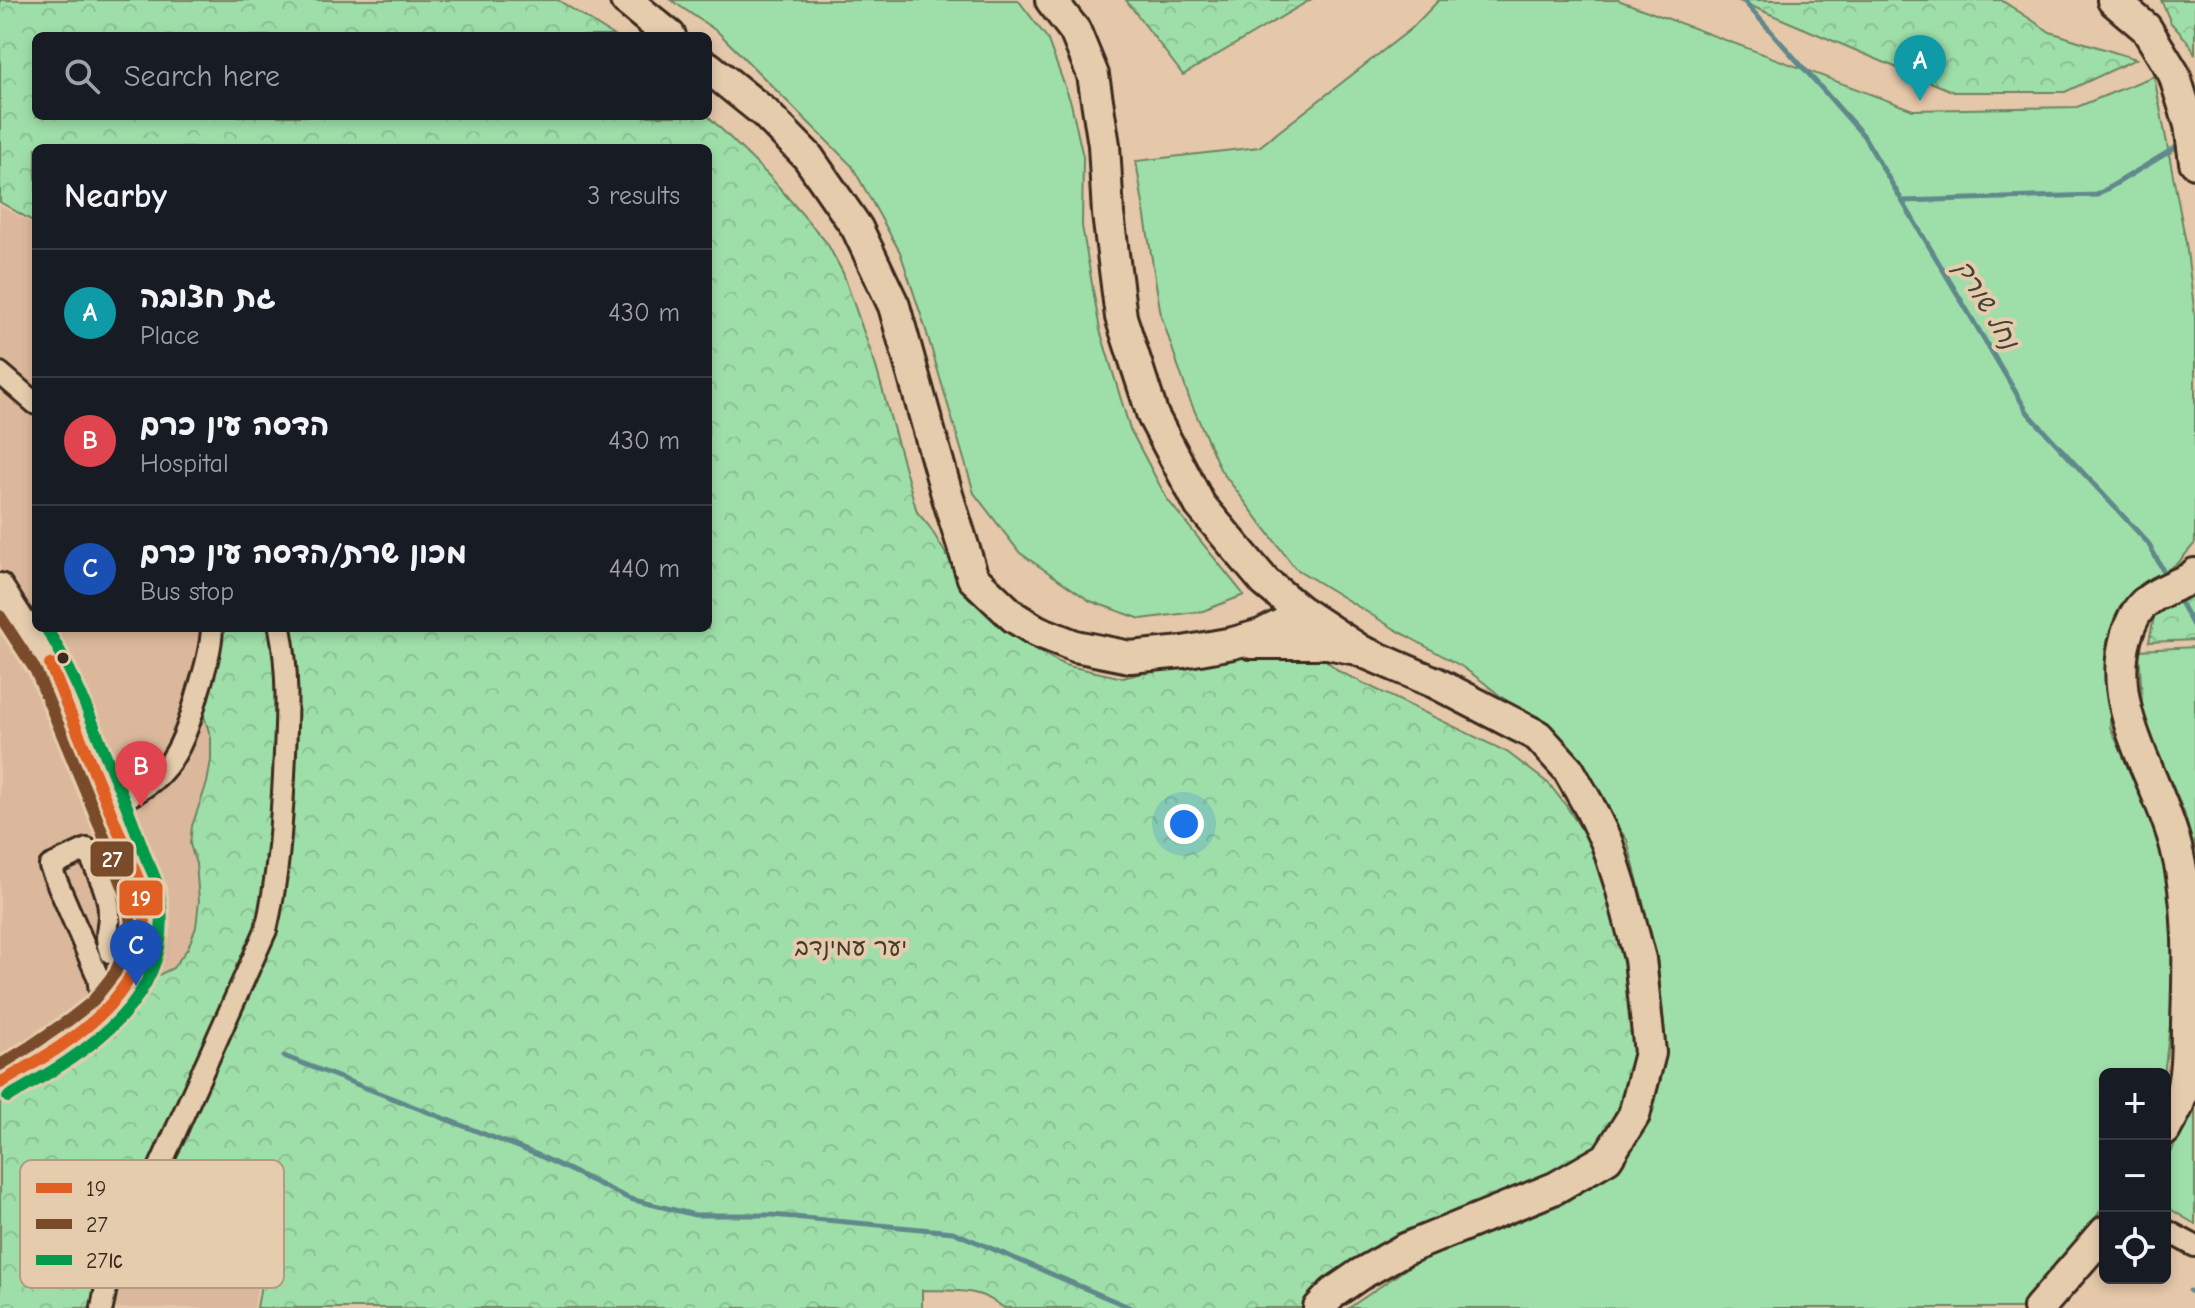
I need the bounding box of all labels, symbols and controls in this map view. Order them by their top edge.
search box [32,32,712,120]
pin: A [1894,35,1946,101]
icon: search [60,54,104,98]
text: Search here [124,59,280,94]
text: Nearby [64,176,167,216]
text: 3 results [587,181,680,211]
water label: נחל שורק [1948,255,2025,356]
text: גת חצובה [140,280,276,315]
text: A [83,298,97,328]
text: 430 m [608,298,680,328]
text: Place [140,321,199,351]
text: הדסה עין כרם [140,408,329,443]
text: B [82,426,98,456]
text: 430 m [608,426,680,456]
text: Hospital [140,449,229,479]
text: מכון שרת/הדסה עין כרם [140,536,467,571]
text: C [82,554,98,584]
text: 440 m [609,554,680,584]
text: Bus stop [140,577,234,607]
unlabelled marker [55,650,71,666]
pin: B [115,741,167,807]
your location [1164,804,1204,844]
line badge: 27 [89,840,135,878]
text: 27 [102,847,122,873]
line badge: 19 [118,879,164,917]
text: 19 [131,886,151,912]
pin: C [110,920,162,986]
park label: יער עמינדב [795,933,907,961]
map controls [2099,1068,2171,1284]
button: + [2099,1068,2171,1140]
button: − [2099,1140,2171,1212]
legend [20,1160,284,1288]
text: 19 [86,1176,106,1202]
text: 27 [86,1212,108,1238]
button: locate [2099,1212,2171,1284]
text: 27א [86,1248,123,1274]

